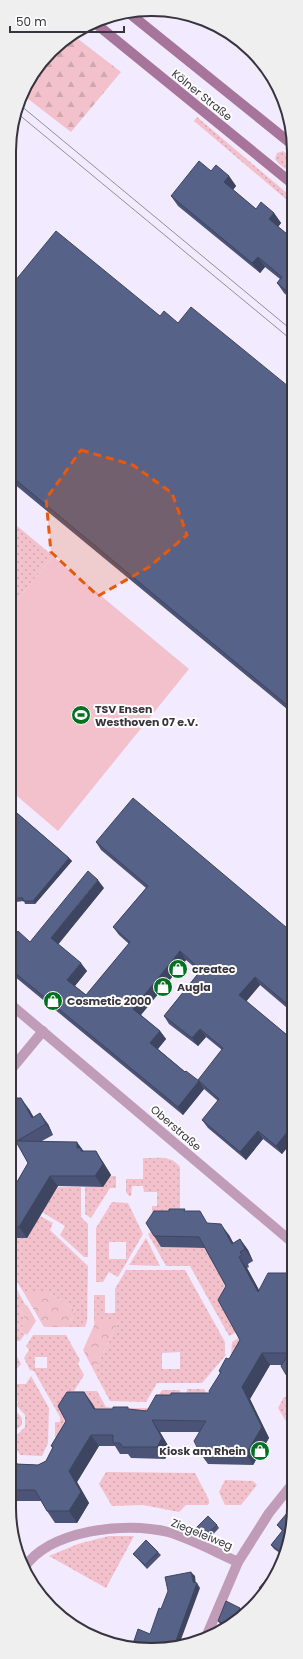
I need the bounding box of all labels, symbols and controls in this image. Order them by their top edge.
scale bar [10,8,124,34]
text: 50 m [16,13,47,30]
street label: Kölner Straße [168,66,236,124]
place label: TSV Ensen Westhoven 07 e.V. [95,701,198,730]
sports icon: TSV Ensen Westhoven 07 e.V. [70,704,92,726]
shop icon: createc [167,958,189,980]
place label: createc [192,961,236,977]
shop icon: Augla [152,976,174,998]
place label: Augla [177,979,211,995]
shop icon: Cosmetic 2000 [42,990,64,1012]
place label: Cosmetic 2000 [67,993,151,1009]
street label: Oberstraße [147,1101,205,1155]
shop icon: Kiosk am Rhein [249,1440,271,1462]
place label: Kiosk am Rhein [159,1443,246,1459]
street label: Ziegeleiweg [169,1514,235,1554]

